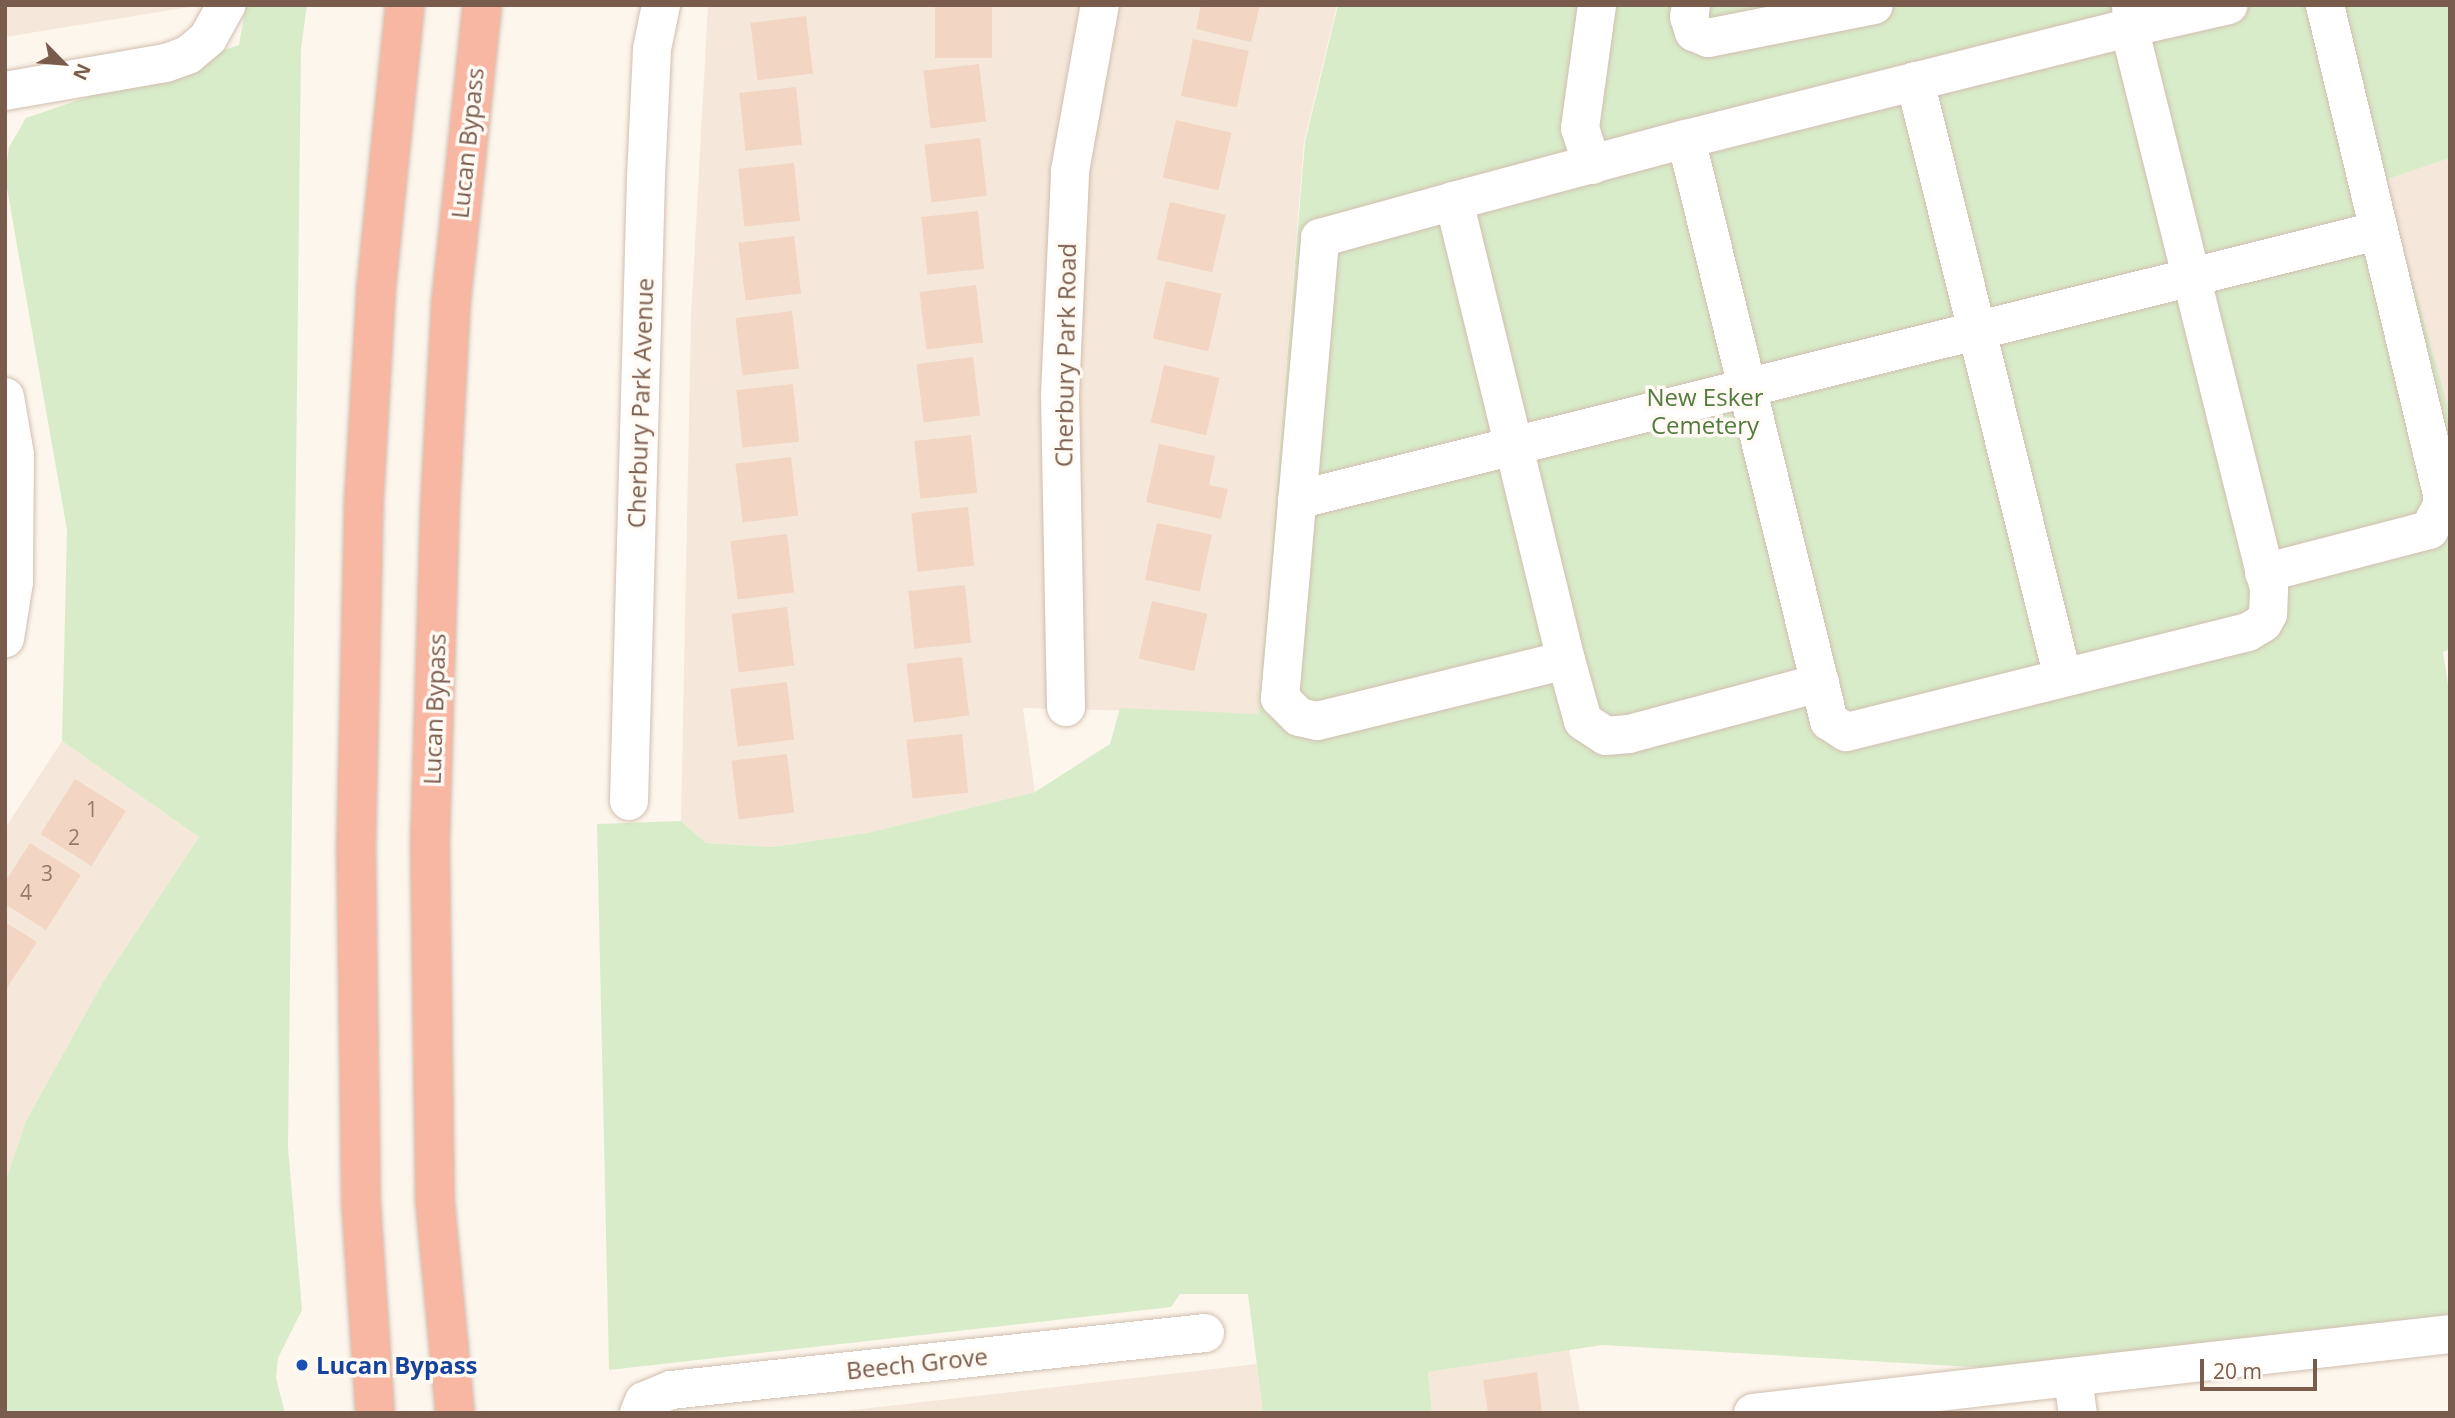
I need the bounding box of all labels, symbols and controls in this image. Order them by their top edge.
north arrow [28,28,98,98]
text: N [67,59,97,84]
street label: Lucan Bypass [445,66,489,220]
street label: Cherbury Park Road [1049,243,1081,467]
street label: Cherbury Park Avenue [621,277,659,529]
park label: New Esker Cemetery [1646,383,1764,439]
street label: Lucan Bypass [417,633,451,785]
house number: 1 [86,796,98,822]
house number: 2 [68,824,80,850]
house number: 3 [41,860,53,886]
house number: 4 [20,879,32,905]
street label: Beech Grove [845,1341,989,1385]
scale bar [2203,1344,2320,1388]
place label: Lucan Bypass [316,1351,477,1379]
marker: Lucan Bypass [294,1357,310,1373]
text: 20 m [2213,1357,2262,1385]

